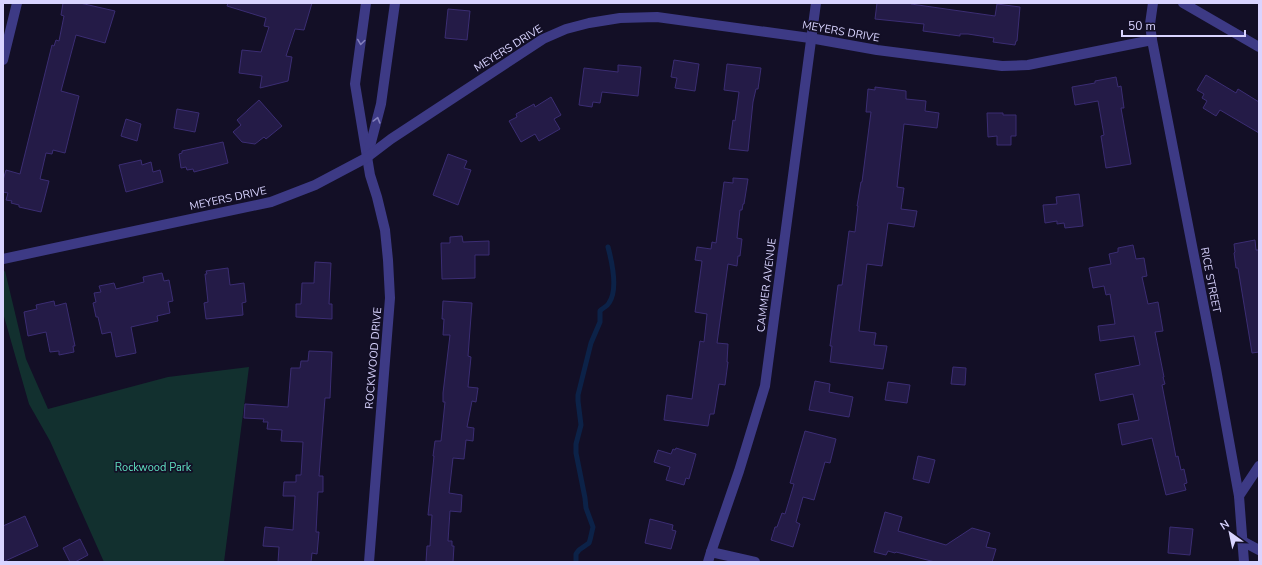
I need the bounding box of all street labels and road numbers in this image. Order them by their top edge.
street label: MEYERS DRIVE [801,17,881,46]
street label: MEYERS DRIVE [471,21,545,75]
street label: MEYERS DRIVE [188,183,268,214]
street label: CAMMER AVENUE [753,237,780,333]
street label: RICE STREET [1197,246,1224,315]
street label: ROCKWOOD DRIVE [362,307,385,409]

